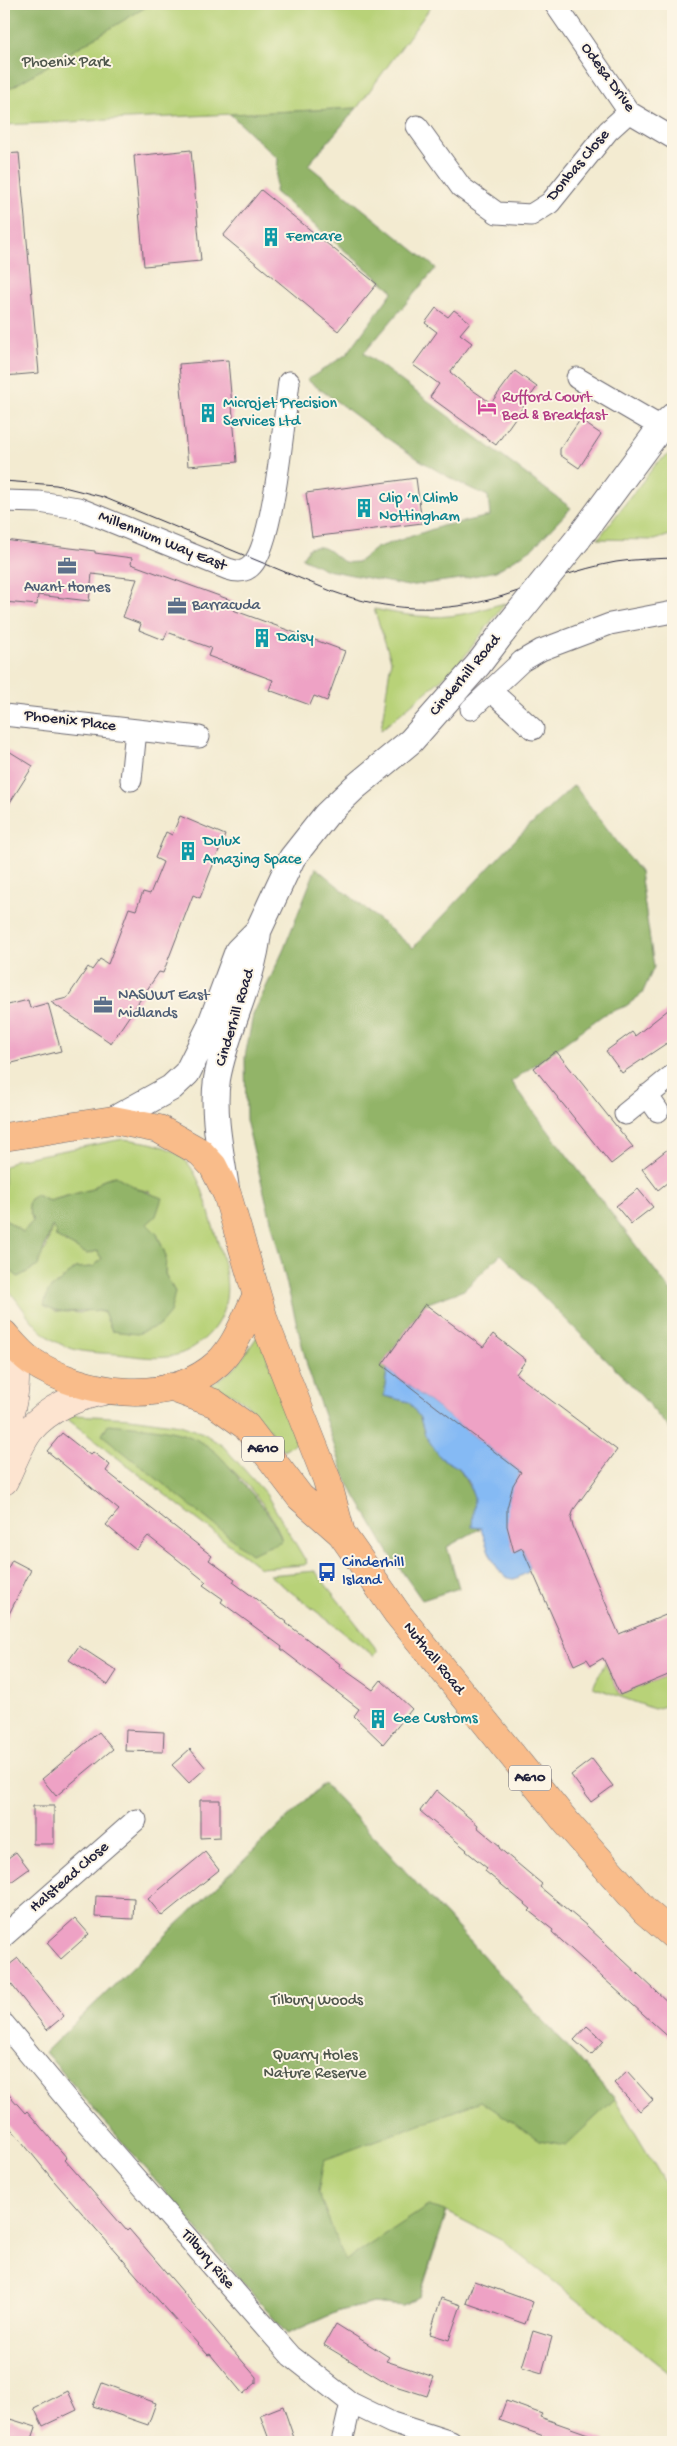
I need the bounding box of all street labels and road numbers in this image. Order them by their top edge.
street label: Odesa Drive [576,40,639,117]
street label: Donbas Close [543,126,615,207]
street label: Millennium Way East [95,508,230,577]
street label: Cinderhill Road [426,630,507,721]
street label: Phoenix Place [22,707,118,737]
street label: Cinderhill Road [212,965,260,1069]
road number: A610 [242,1436,284,1462]
street label: Nuthall Road [398,1619,469,1700]
road number: A610 [509,1766,551,1790]
street label: Halstead Close [26,1838,114,1918]
street label: Tilbury Rise [175,2226,238,2294]

